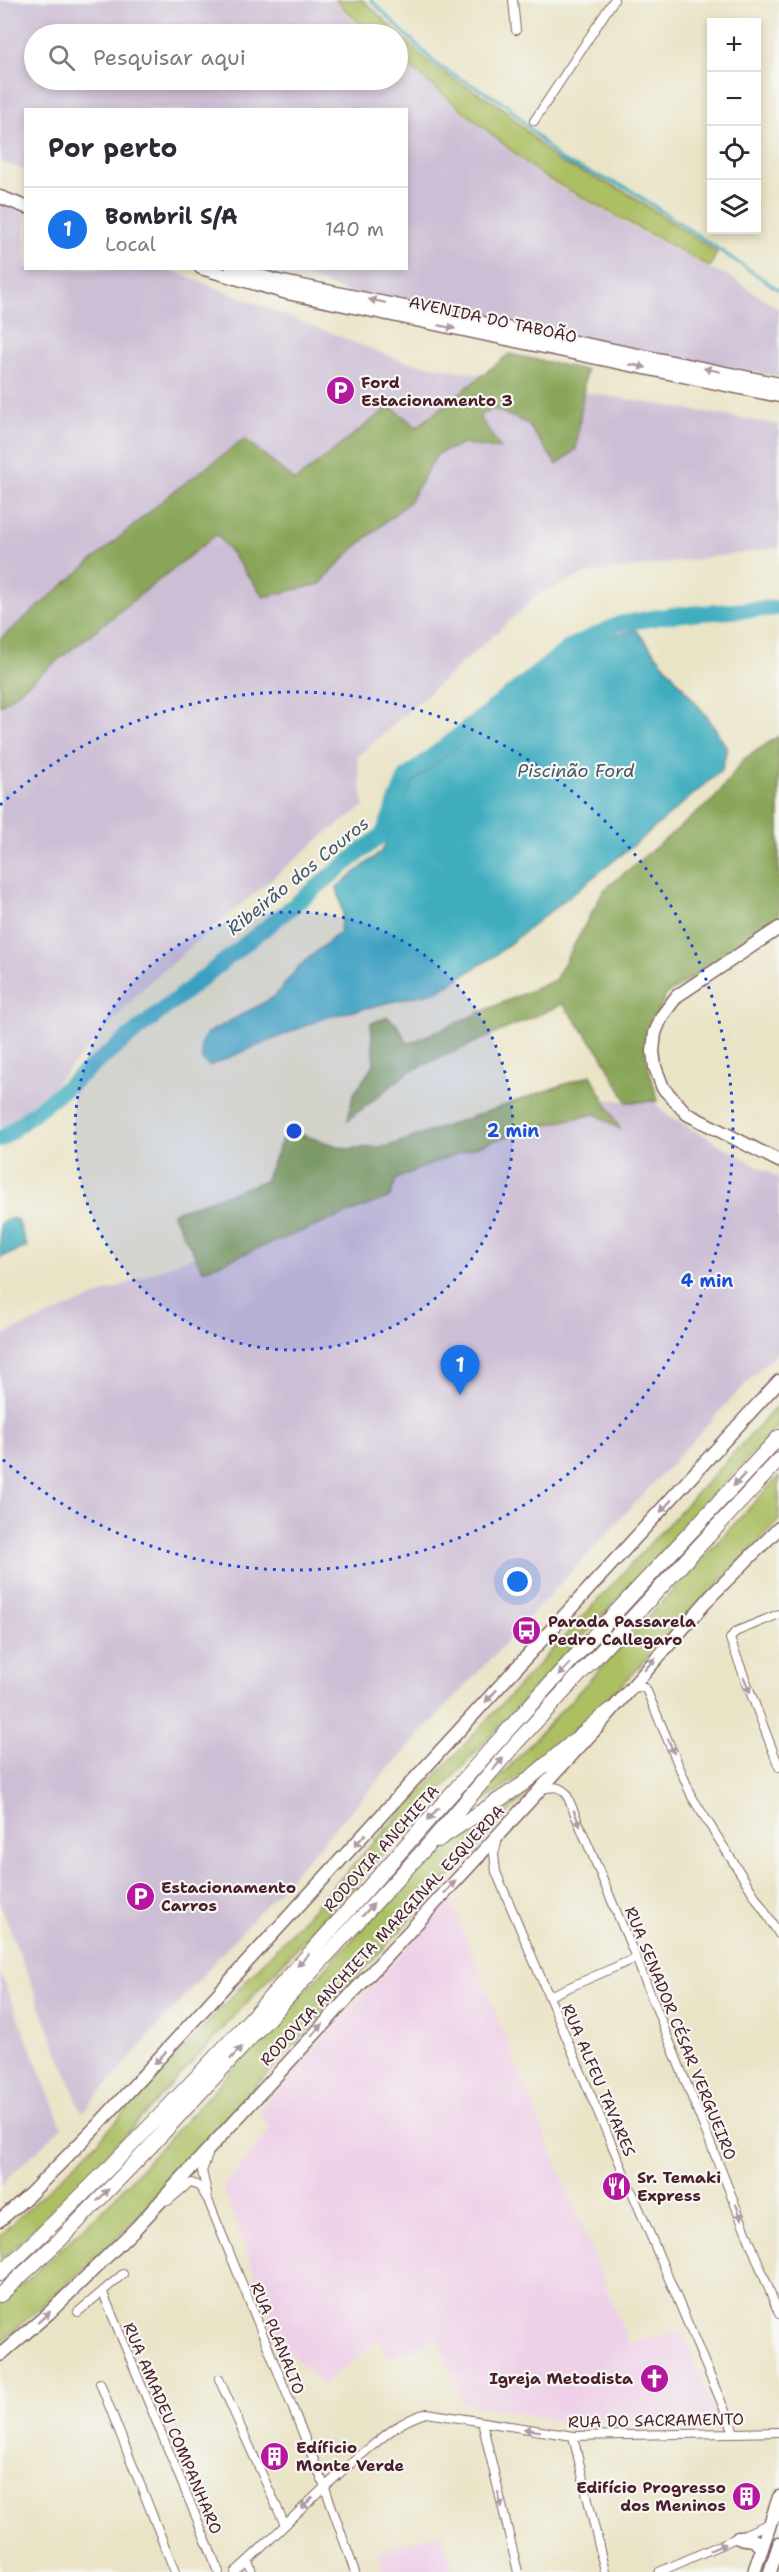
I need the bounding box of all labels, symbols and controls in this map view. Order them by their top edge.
map controls [707,18,761,234]
button: + [707,18,761,72]
search box [24,24,408,90]
icon: search [45,41,78,74]
text: Pesquisar aqui [93,43,246,72]
button: − [707,72,761,126]
button: locate [707,126,761,180]
text: Por perto [48,130,177,165]
button: layers [707,180,761,234]
text: Bombril S/A [105,202,238,231]
text: 1 [63,216,72,242]
text: 140 m [325,216,384,242]
text: Local [105,231,156,257]
street label: AVENIDA DO TABOÃO [407,290,579,348]
one-way arrow [367,296,386,305]
one-way arrow [438,323,457,332]
one-way arrow [629,362,648,371]
one-way arrow [702,365,721,374]
place label: Ford Estacionamento 3 [361,372,513,411]
parking icon: Ford Estacionamento 3 [324,375,356,407]
water label: Piscinão Ford [518,759,635,783]
water label: Ribeirão dos Couros [222,811,374,941]
text: 2 min [487,1119,539,1143]
centre of rings [284,1121,304,1141]
text: 4 min [681,1269,733,1293]
pin: 1 [440,1346,480,1395]
one-way arrow [732,1473,746,1488]
one-way arrow [659,1499,673,1514]
your location [503,1567,532,1596]
place label: Parada Passarela Pedro Callegaro [548,1611,696,1650]
bus stop icon: Parada Passarela Pedro Callegaro [511,1614,543,1646]
one-way arrow [643,1657,656,1672]
one-way arrow [558,1662,571,1677]
one-way arrow [743,1676,752,1694]
one-way arrow [484,1689,498,1704]
one-way arrow [667,1737,676,1755]
one-way arrow [491,1757,504,1772]
street label: RODOVIA ANCHIETA [319,1781,444,1916]
street label: RODOVIA ANCHIETA MARGINAL ESQUERDA [256,1801,509,2070]
one-way arrow [426,1807,440,1822]
one-way arrow [572,1810,582,1828]
one-way arrow [354,1832,367,1847]
place label: Estacionamento Carros [161,1877,296,1916]
parking icon: Estacionamento Carros [124,1880,156,1912]
one-way arrow [443,1880,457,1895]
one-way arrow [361,1902,375,1917]
street label: RUA SENADOR CÉSAR VERGUEIRO [620,1903,741,2163]
one-way arrow [297,1952,311,1966]
street label: RUA ALFEU TAVARES [557,2001,640,2160]
one-way arrow [310,2023,323,2038]
one-way arrow [229,2046,242,2061]
one-way arrow [153,2050,167,2065]
place label: Sr. Temaki Express [637,2167,721,2206]
restaurant icon: Sr. Temaki Express [600,2170,632,2202]
one-way arrow [96,2188,110,2203]
one-way arrow [735,2203,745,2221]
street label: RUA PLANALTO [246,2279,310,2397]
one-way arrow [36,2311,51,2324]
street label: RUA AMADEU COMPANHARO [118,2319,227,2537]
church icon: Igreja Metodista [638,2362,670,2394]
place label: Igreja Metodista [489,2368,633,2389]
street label: RUA DO SACRAMENTO [568,2408,744,2433]
one-way arrow [522,2425,541,2434]
place label: Edíficio Monte Verde [296,2437,405,2476]
building icon: Edíficio Monte Verde [259,2440,291,2472]
place label: Edifício Progresso dos Meninos [576,2477,726,2516]
building icon: Edifício Progresso dos Meninos [731,2480,763,2512]
one-way arrow [496,2490,506,2509]
one-way arrow [300,2495,314,2510]
one-way arrow [709,2542,727,2551]

